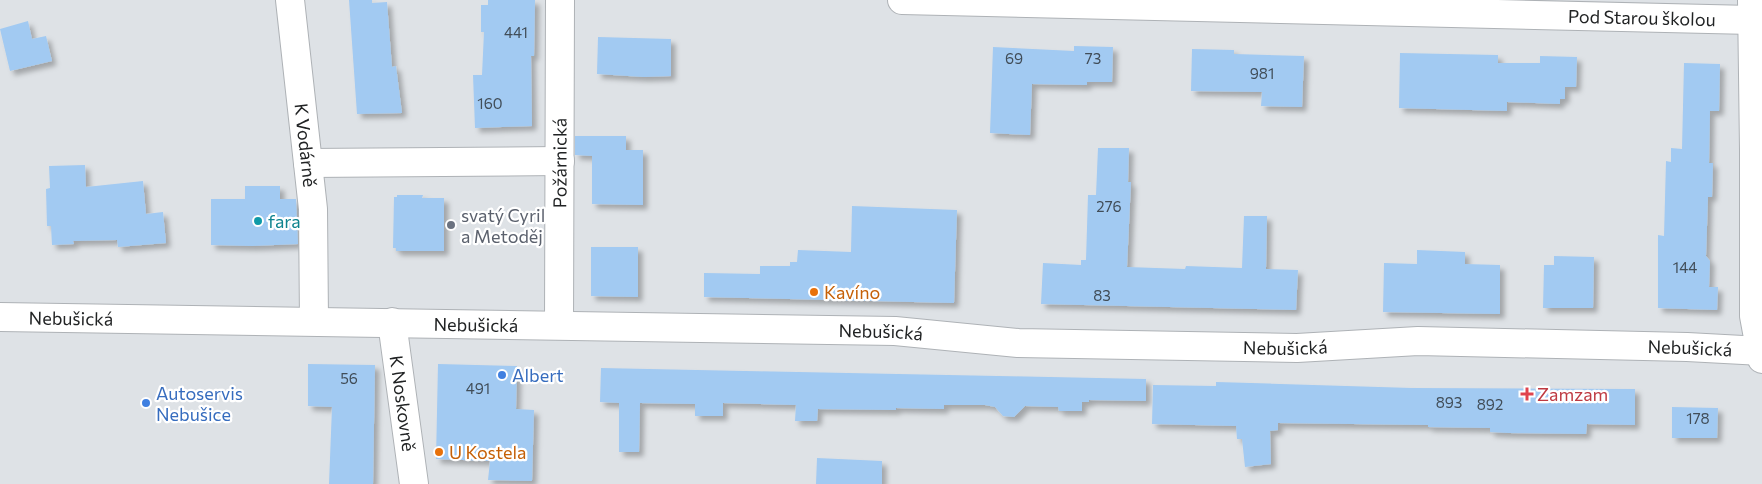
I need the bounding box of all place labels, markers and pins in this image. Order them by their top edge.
place label: svatý Cyril a Metoděj [461,204,545,247]
place label: fara [268,210,301,232]
marker: fara [252,215,264,227]
marker: svatý Cyril a Metoděj [445,219,457,231]
place label: Kavíno [824,281,880,303]
marker: Kavíno [808,286,820,298]
place label: Albert [512,364,564,386]
marker: Albert [496,369,508,381]
place label: Autoservis Nebušice [156,382,243,425]
place label: Zamzam [1537,383,1608,405]
marker: Zamzam [1521,388,1533,400]
marker: Autoservis Nebušice [140,397,152,409]
place label: U Kostela [449,441,526,463]
marker: U Kostela [433,446,445,458]

